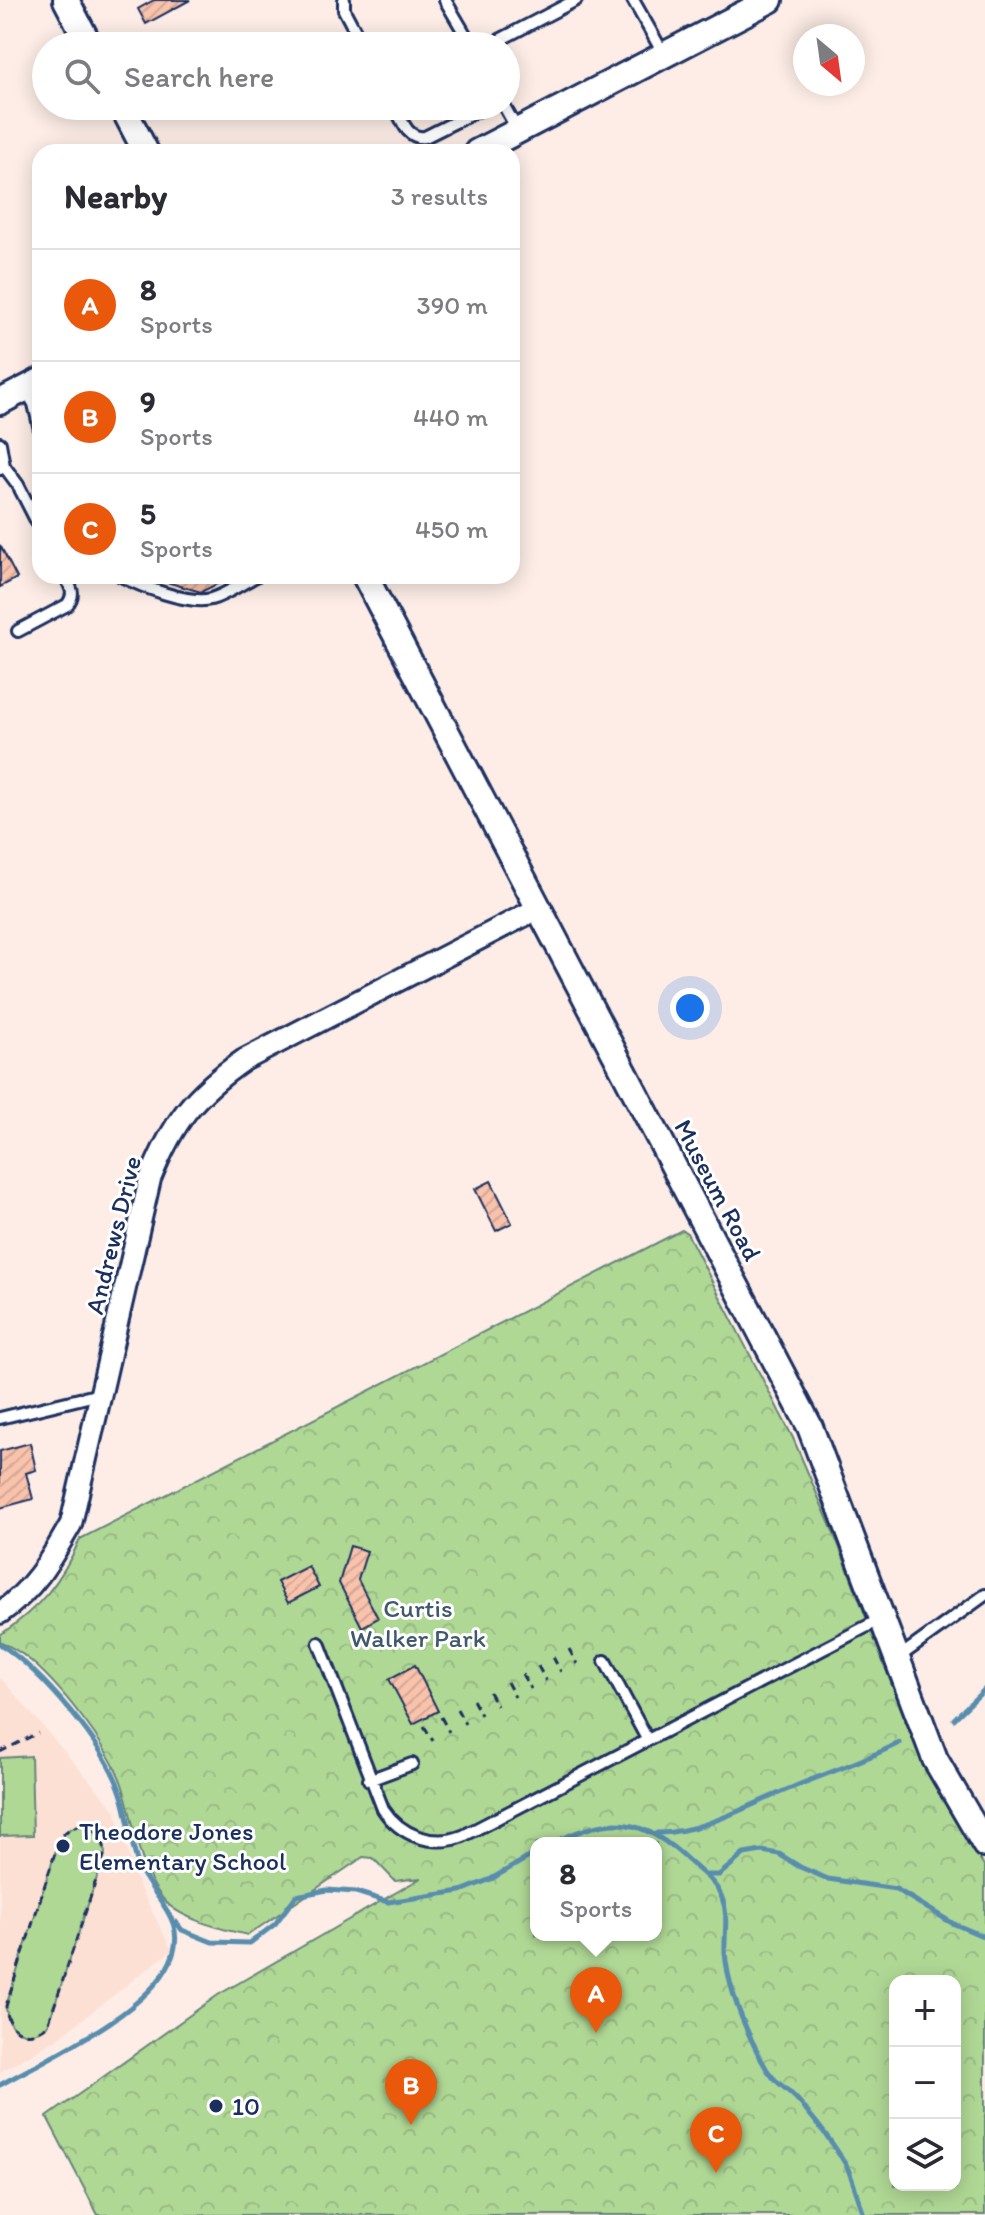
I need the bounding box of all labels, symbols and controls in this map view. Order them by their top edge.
north arrow [793,24,865,96]
search box [32,32,520,120]
icon: search [60,54,104,98]
text: Search here [124,58,274,95]
text: Nearby [64,176,167,217]
text: 3 results [391,180,488,212]
text: 8 [140,271,156,308]
text: A [82,289,98,321]
text: 390 m [416,289,488,321]
text: Sports [140,308,213,340]
text: 9 [140,383,156,420]
text: B [82,401,98,433]
text: 440 m [413,401,488,433]
text: Sports [140,420,213,452]
text: 5 [140,495,156,532]
text: C [82,513,98,545]
text: 450 m [415,513,488,545]
text: Sports [140,532,213,564]
your location [670,988,710,1028]
street label: Museum Road [667,1114,769,1266]
street label: Andrews Drive [78,1153,148,1317]
park label: Curtis Walker Park [350,1592,486,1654]
place label: Theodore Jones Elementary School [79,1815,286,1877]
marker: Theodore Jones Elementary School [54,1837,72,1855]
popup [530,1837,662,1941]
text: 8 [560,1855,576,1892]
text: Sports [560,1892,632,1924]
pin: A [570,1967,622,2033]
map controls [889,1975,961,2191]
button: + [889,1975,961,2047]
button: − [889,2047,961,2119]
pin: B [385,2059,437,2125]
place label: 10 [232,2090,260,2122]
marker: 10 [207,2097,225,2115]
pin: C [690,2107,742,2173]
button: layers [889,2119,961,2191]

